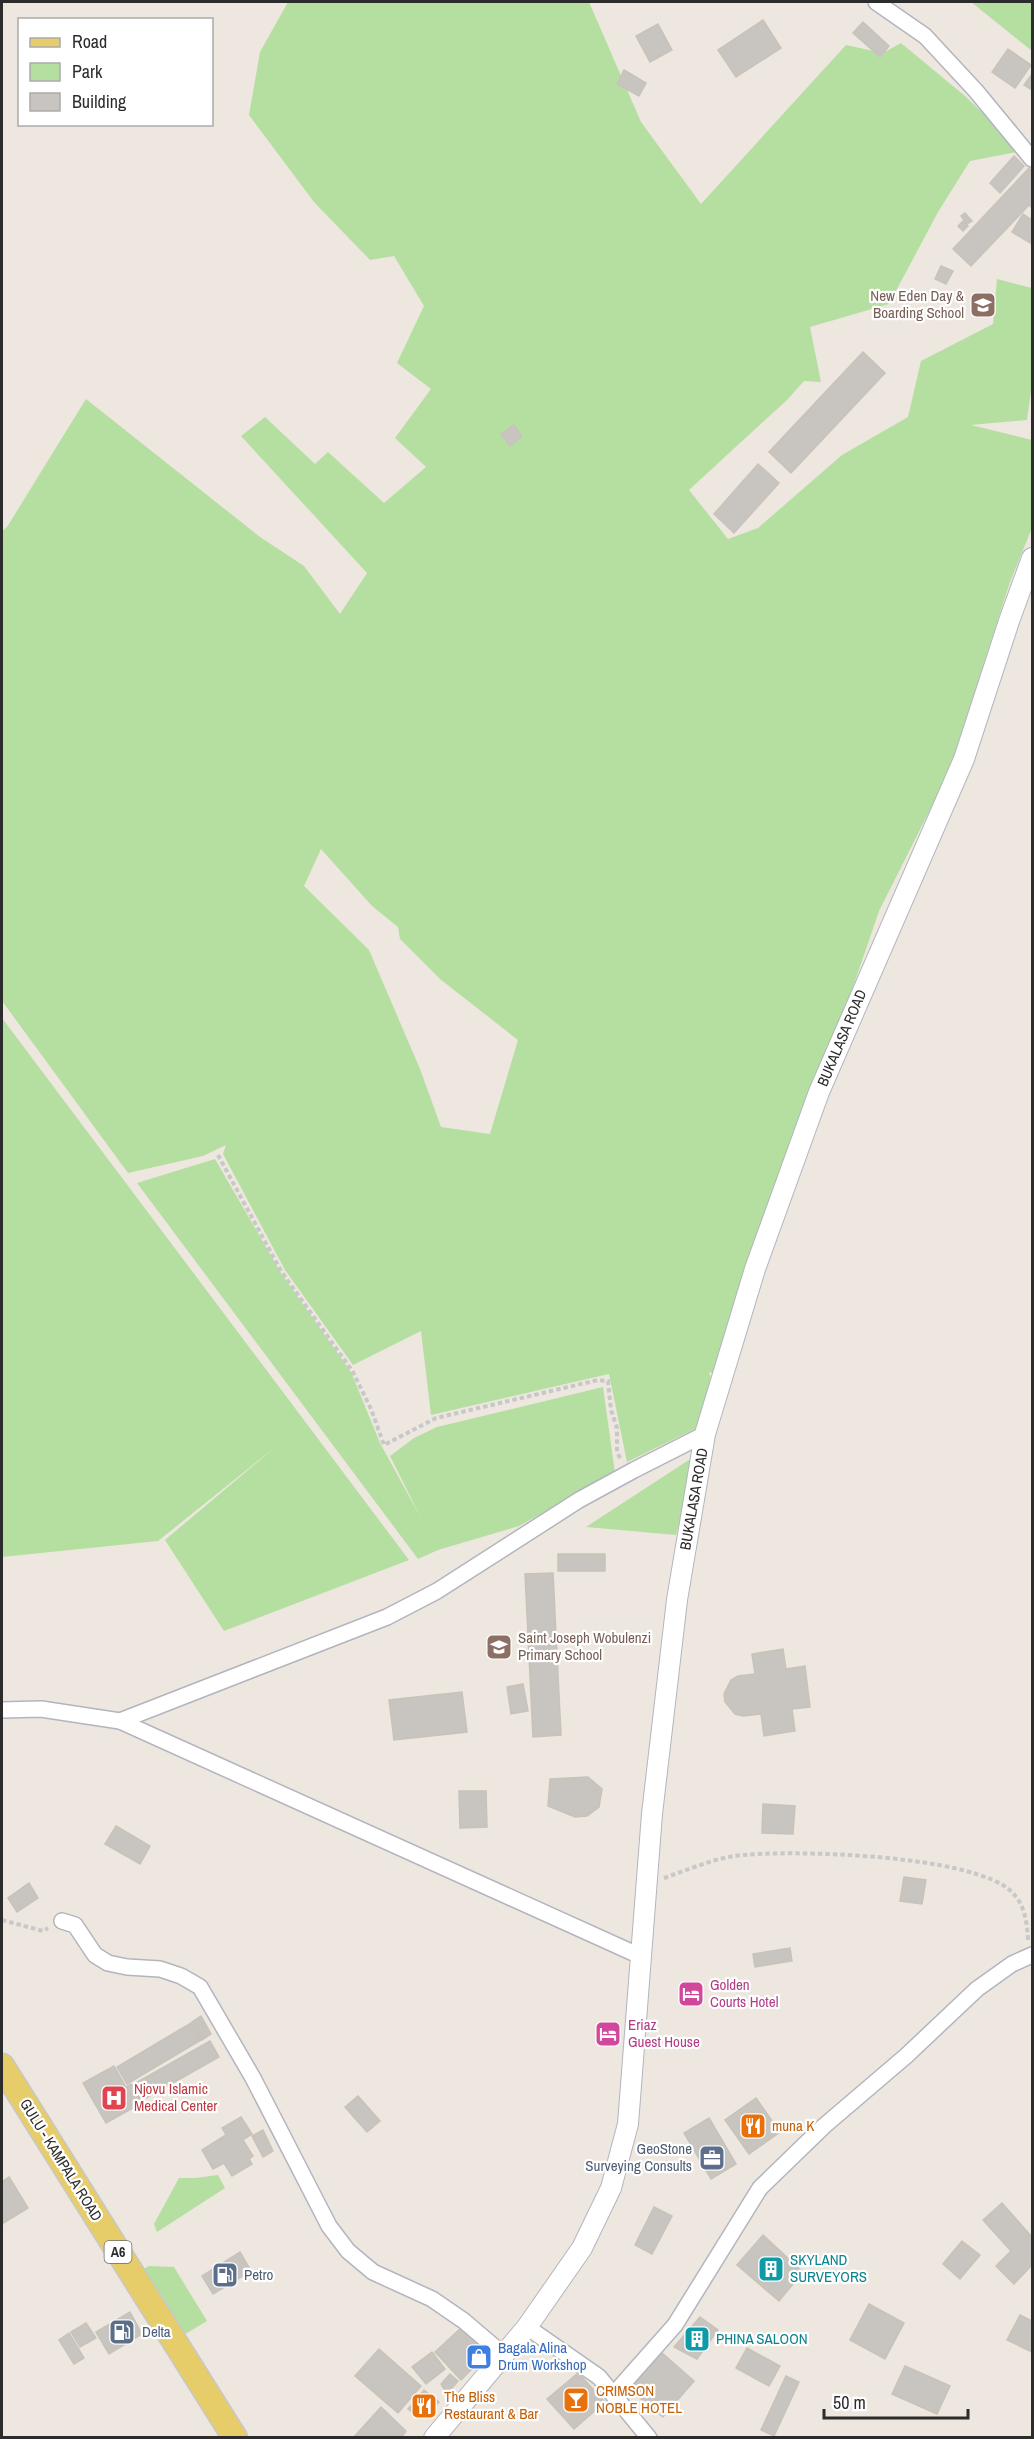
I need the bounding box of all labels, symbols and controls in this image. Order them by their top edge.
legend [18,18,213,126]
text: Road [72,29,107,54]
text: Park [72,59,103,84]
text: Building [72,89,127,114]
place label: New Eden Day & Boarding School [870,285,965,323]
school or university icon: New Eden Day & Boarding School [968,290,998,320]
street label: BUKALASA ROAD [812,986,871,1089]
street label: BUKALASA ROAD [674,1446,713,1552]
place label: Saint Joseph Wobulenzi Primary School [518,1627,651,1665]
school or university icon: Saint Joseph Wobulenzi Primary School [484,1632,514,1662]
place label: Golden Courts Hotel [710,1974,778,2012]
hotel icon: Golden Courts Hotel [676,1979,706,2009]
place label: Eriaz Guest House [628,2014,700,2052]
hotel icon: Eriaz Guest House [593,2019,623,2049]
place label: Njovu Islamic Medical Center [134,2078,217,2116]
hospital icon: Njovu Islamic Medical Center [99,2083,129,2113]
street label: GULU - KAMPALA ROAD [15,2095,108,2225]
restaurant icon: muna K [738,2111,768,2141]
place label: muna K [772,2115,815,2136]
place label: GeoStone Surveying Consults [585,2138,692,2176]
office icon: GeoStone Surveying Consults [697,2143,727,2173]
road number: A6 [104,2241,132,2263]
place label: SKYLAND SURVEYORS [790,2249,867,2287]
building icon: SKYLAND SURVEYORS [756,2254,786,2284]
fuel station icon: Petro [210,2260,240,2290]
place label: Petro [244,2264,274,2285]
fuel station icon: Delta [107,2317,137,2347]
place label: Delta [142,2321,171,2342]
building icon: PHINA SALOON [682,2324,712,2354]
place label: PHINA SALOON [716,2328,808,2349]
place label: Bagala Alina Drum Workshop [498,2337,587,2375]
shop icon: Bagala Alina Drum Workshop [464,2342,494,2372]
place label: CRIMSON NOBLE HOTEL [596,2380,682,2418]
scale bar [824,2382,968,2420]
bar icon: CRIMSON NOBLE HOTEL [561,2385,591,2415]
place label: The Bliss Restaurant & Bar [444,2386,538,2424]
text: 50 m [833,2390,866,2415]
restaurant icon: The Bliss Restaurant & Bar [409,2391,439,2421]

